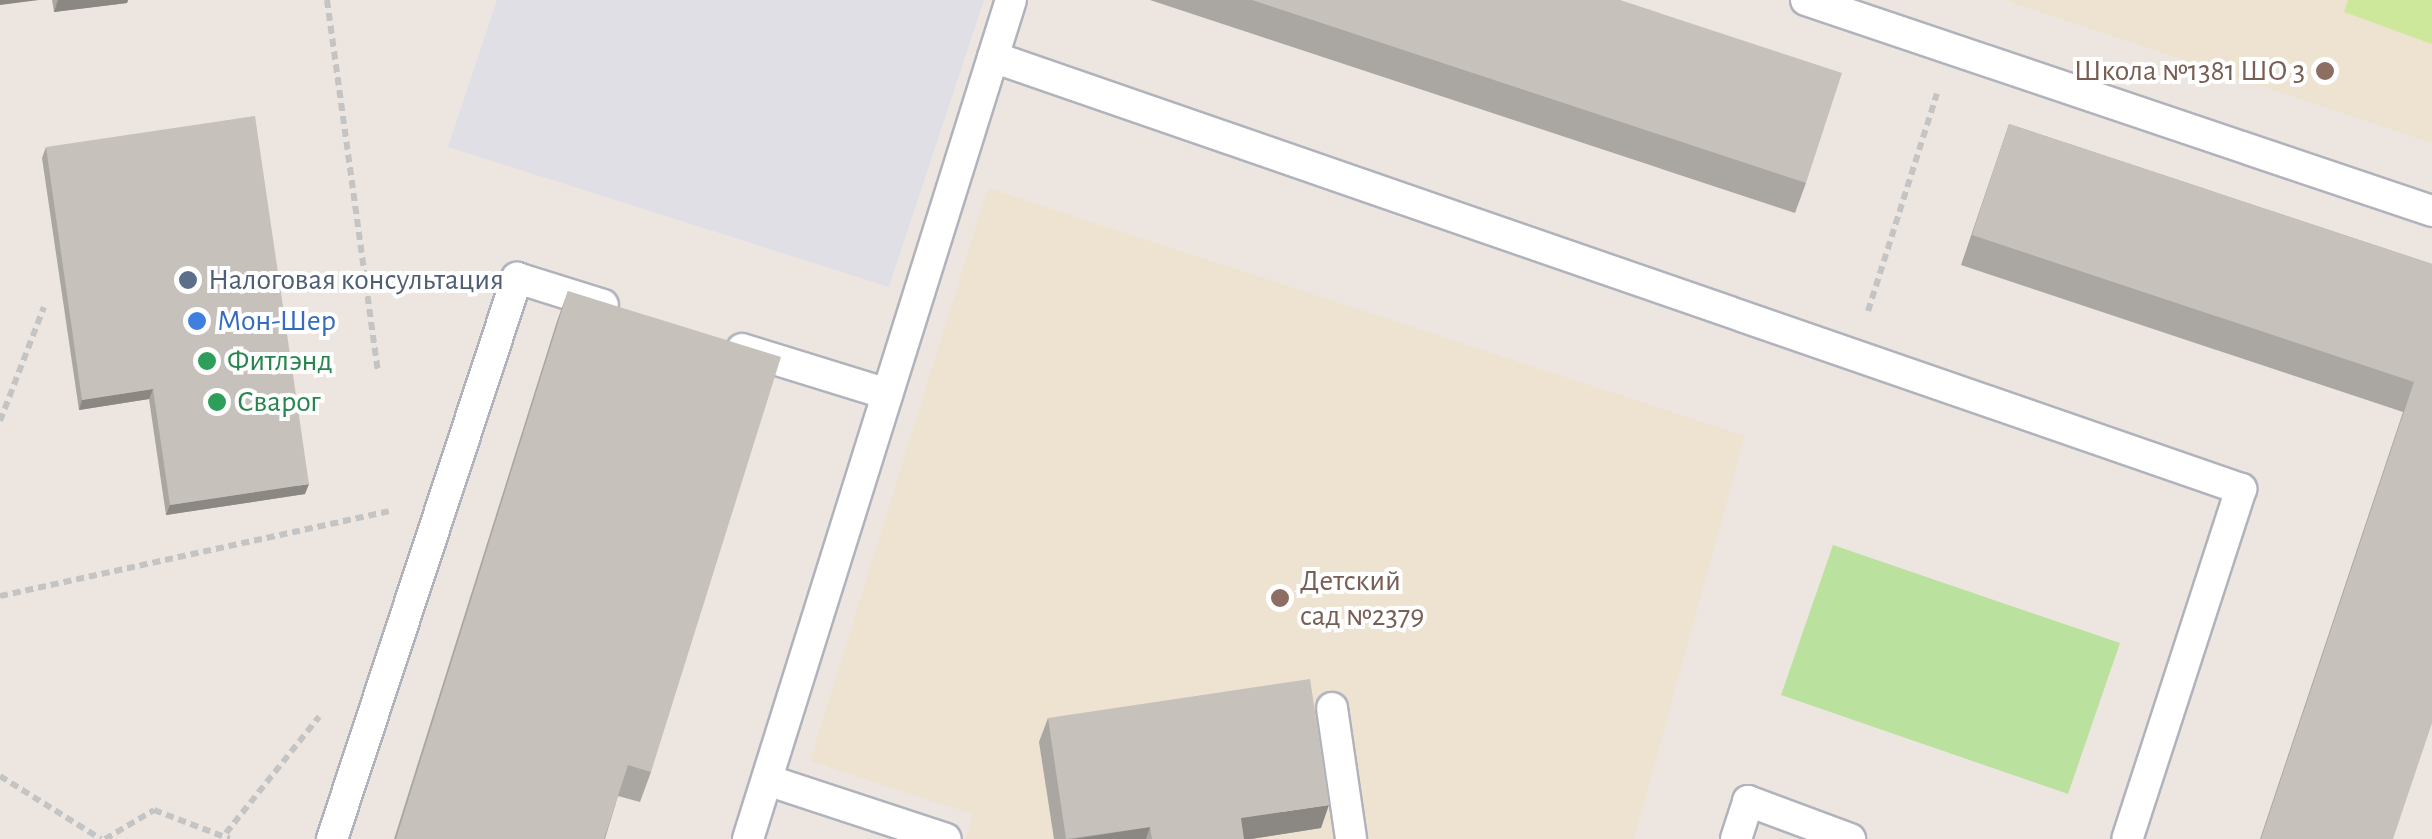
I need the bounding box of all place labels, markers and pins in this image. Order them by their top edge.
place label: Школа №1381 ШО 3 [2074,53,2305,89]
marker: Школа №1381 ШО 3 [2314,60,2336,82]
place label: Налоговая консультация [208,262,504,298]
marker: Налоговая консультация [177,269,199,291]
place label: Мон-Шер [217,303,336,339]
marker: Мон-Шер [186,310,208,332]
place label: Фитлэнд [227,343,333,379]
marker: Фитлэнд [196,350,218,372]
place label: Сварог [237,384,321,420]
marker: Сварог [206,391,228,413]
place label: Детский сад №2379 [1300,563,1424,634]
marker: Детский сад №2379 [1269,587,1291,609]

